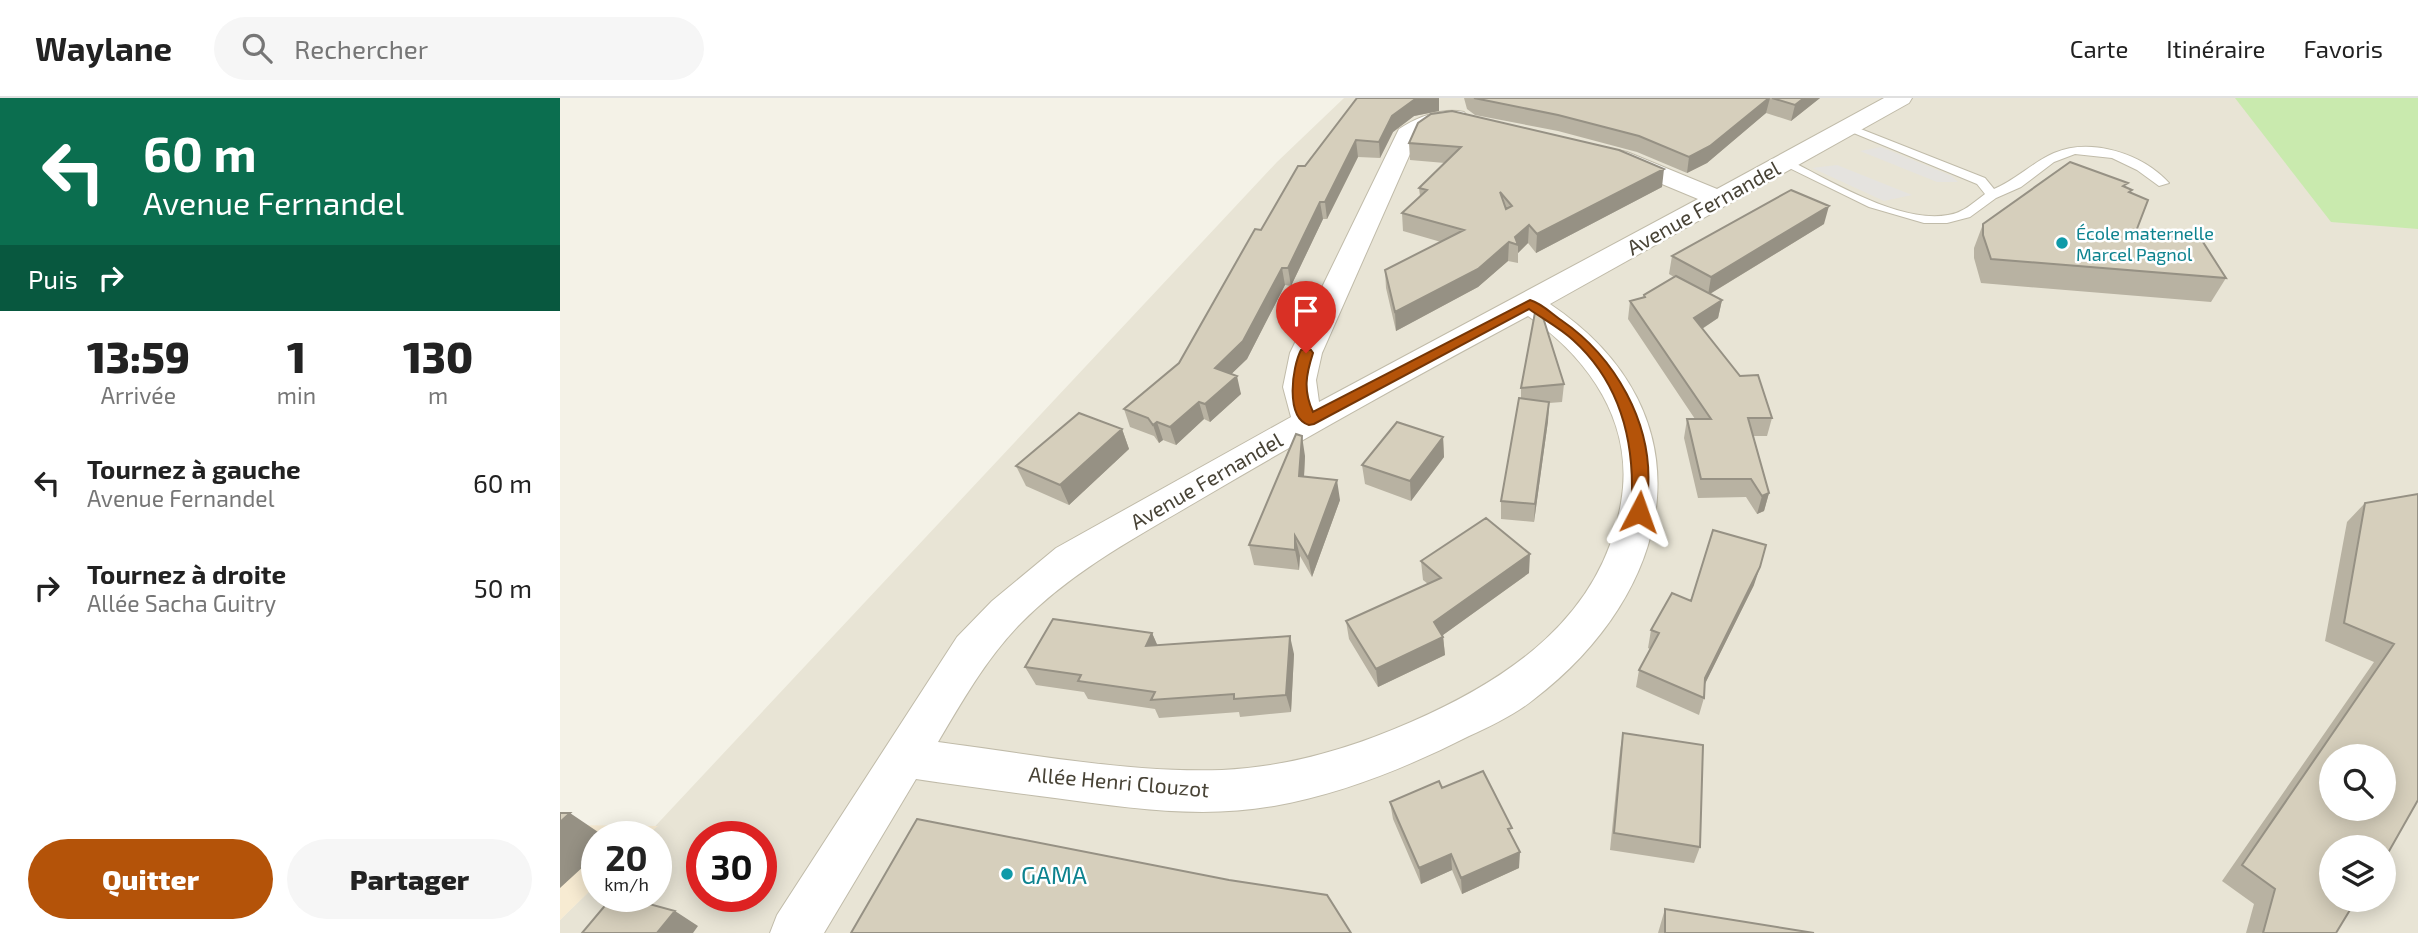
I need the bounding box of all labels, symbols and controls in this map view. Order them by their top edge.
search box [214,17,704,80]
text: Waylane [35,28,172,68]
icon: search [238,29,276,67]
text: Rechercher [294,33,428,64]
text: Carte [2070,34,2128,63]
text: Itinéraire [2166,34,2265,63]
text: Favoris [2303,34,2383,63]
text: 60 m [143,123,257,182]
icon: left [28,126,119,217]
street label: Avenue Fernandel [1622,154,1785,259]
text: Avenue Fernandel [143,183,404,221]
place label: École maternelle Marcel Pagnol [2076,222,2214,265]
marker: École maternelle Marcel Pagnol [2054,235,2070,251]
icon: right [92,259,130,297]
text: Puis [28,263,78,294]
pin [1276,281,1336,353]
icon: arrive [1287,292,1325,330]
text: 13:59 [87,331,190,381]
text: 1 [287,331,306,381]
text: 130 [403,331,473,381]
text: Arrivée [101,381,176,409]
text: min [277,381,316,409]
text: m [428,381,448,409]
street label: Avenue Fernandel [1126,426,1287,534]
text: Tournez à gauche [87,453,301,484]
icon: left [28,464,66,502]
text: 60 m [473,467,532,498]
position arrow [1602,475,1676,549]
text: Avenue Fernandel [87,484,275,512]
text: Tournez à droite [87,558,286,589]
icon: right [28,569,66,607]
text: 50 m [474,572,532,603]
text: Allée Sacha Guitry [87,589,276,617]
map controls [2319,744,2396,912]
button: search [2319,744,2396,821]
street label: Allée Henri Clouzot [1028,761,1210,801]
speed limit sign: 30 [686,821,777,912]
button: layers [2319,835,2396,912]
text: 20 [605,836,648,878]
button: Quitter [28,839,273,919]
button: Partager [287,839,532,919]
place label: GAMA [1021,860,1087,889]
marker: GAMA [999,866,1015,882]
text: km/h [604,873,649,895]

